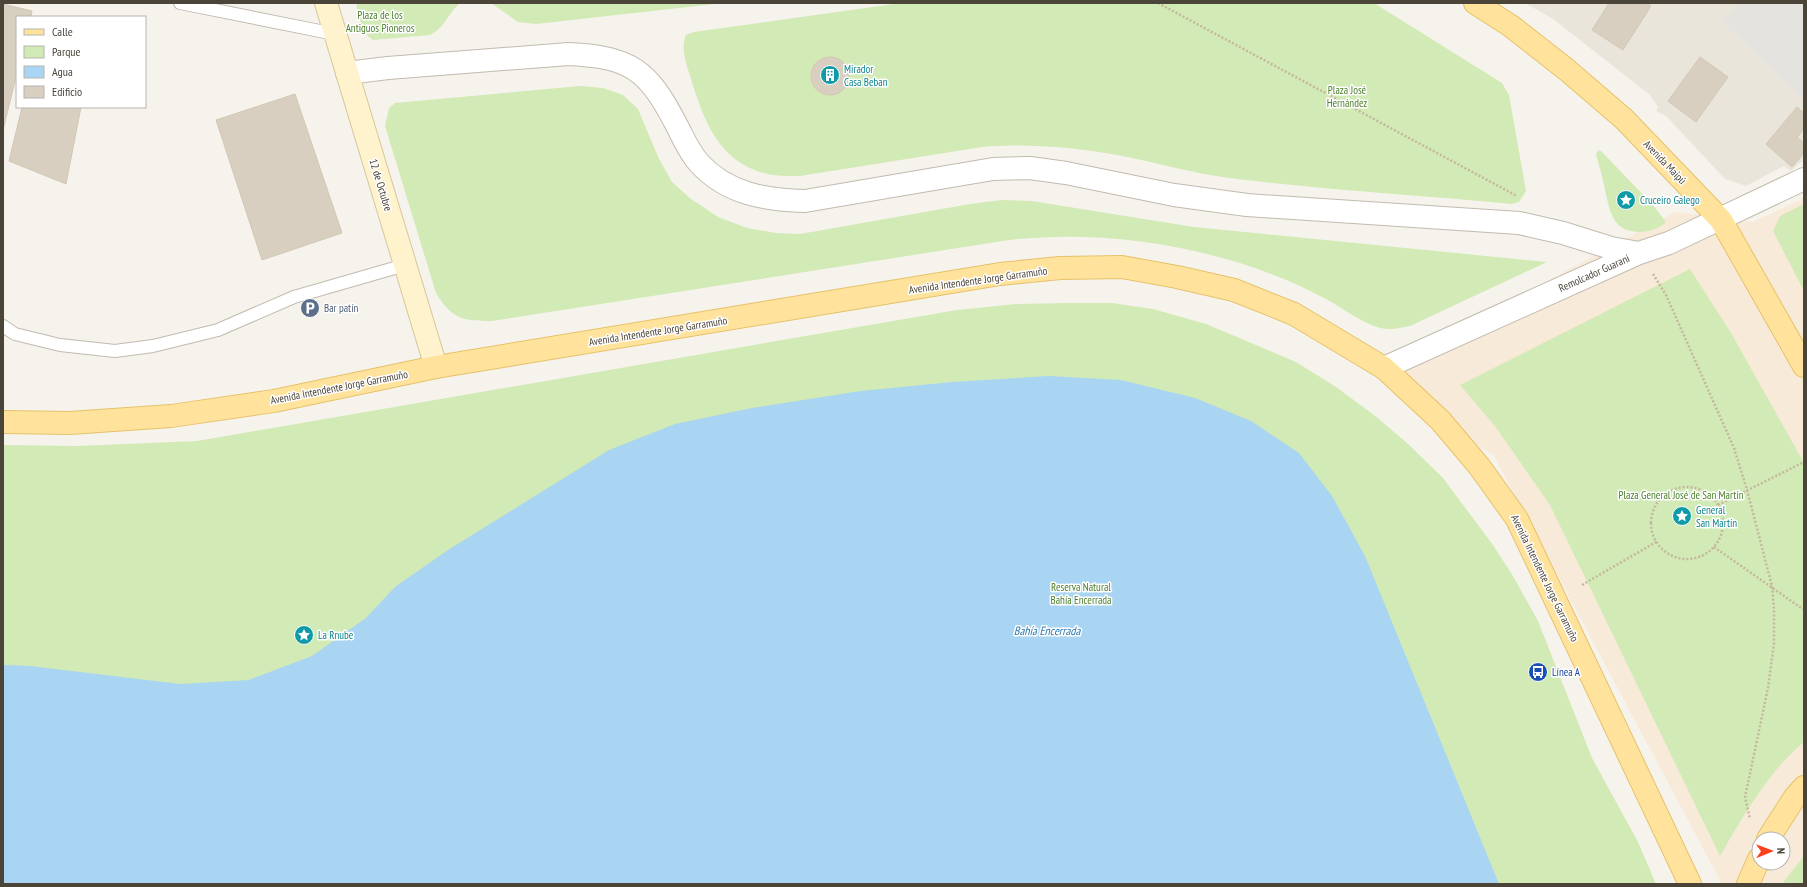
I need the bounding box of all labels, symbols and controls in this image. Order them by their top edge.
park label: Plaza de los Antiguos Pioneros [346,8,415,35]
legend [16,16,146,108]
text: Calle [52,24,73,39]
text: Parque [52,44,81,59]
place label: Mirador Casa Beban [844,62,888,89]
text: Agua [52,64,73,79]
building icon: Mirador Casa Beban [819,64,841,86]
park label: Plaza José Hernández [1327,83,1367,110]
text: Edificio [52,84,82,99]
street label: Avenida Maipú [1641,137,1690,187]
street label: 12 de Octubre [366,157,396,213]
place icon: Cruceiro Galego [1615,189,1637,211]
place label: Cruceiro Galego [1640,193,1700,207]
street label: Remolcador Guarani [1556,251,1632,295]
street label: Avenida Intendente Jorge Garramuño [908,263,1048,297]
parking icon: Bar patín [299,297,321,319]
place label: Bar patín [324,301,359,315]
street label: Avenida Intendente Jorge Garramuño [588,313,728,349]
street label: Avenida Intendente Jorge Garramuño [269,367,409,407]
park label: Plaza General José de San Martín [1618,488,1744,502]
place label: General San Martín [1696,503,1737,530]
place icon: General San Martín [1671,505,1693,527]
street label: Avenida Intendente Jorge Garramuño [1508,512,1582,644]
park label: Reserva Natural Bahía Encerrada [1051,580,1111,607]
water label: Bahía Encerrada [1014,623,1081,638]
place icon: La Rnube [293,624,315,646]
place label: La Rnube [318,628,354,642]
bus stop icon: Línea A [1527,661,1549,683]
place label: Línea A [1552,665,1581,679]
north arrow [1751,831,1791,871]
text: N [1774,848,1788,854]

